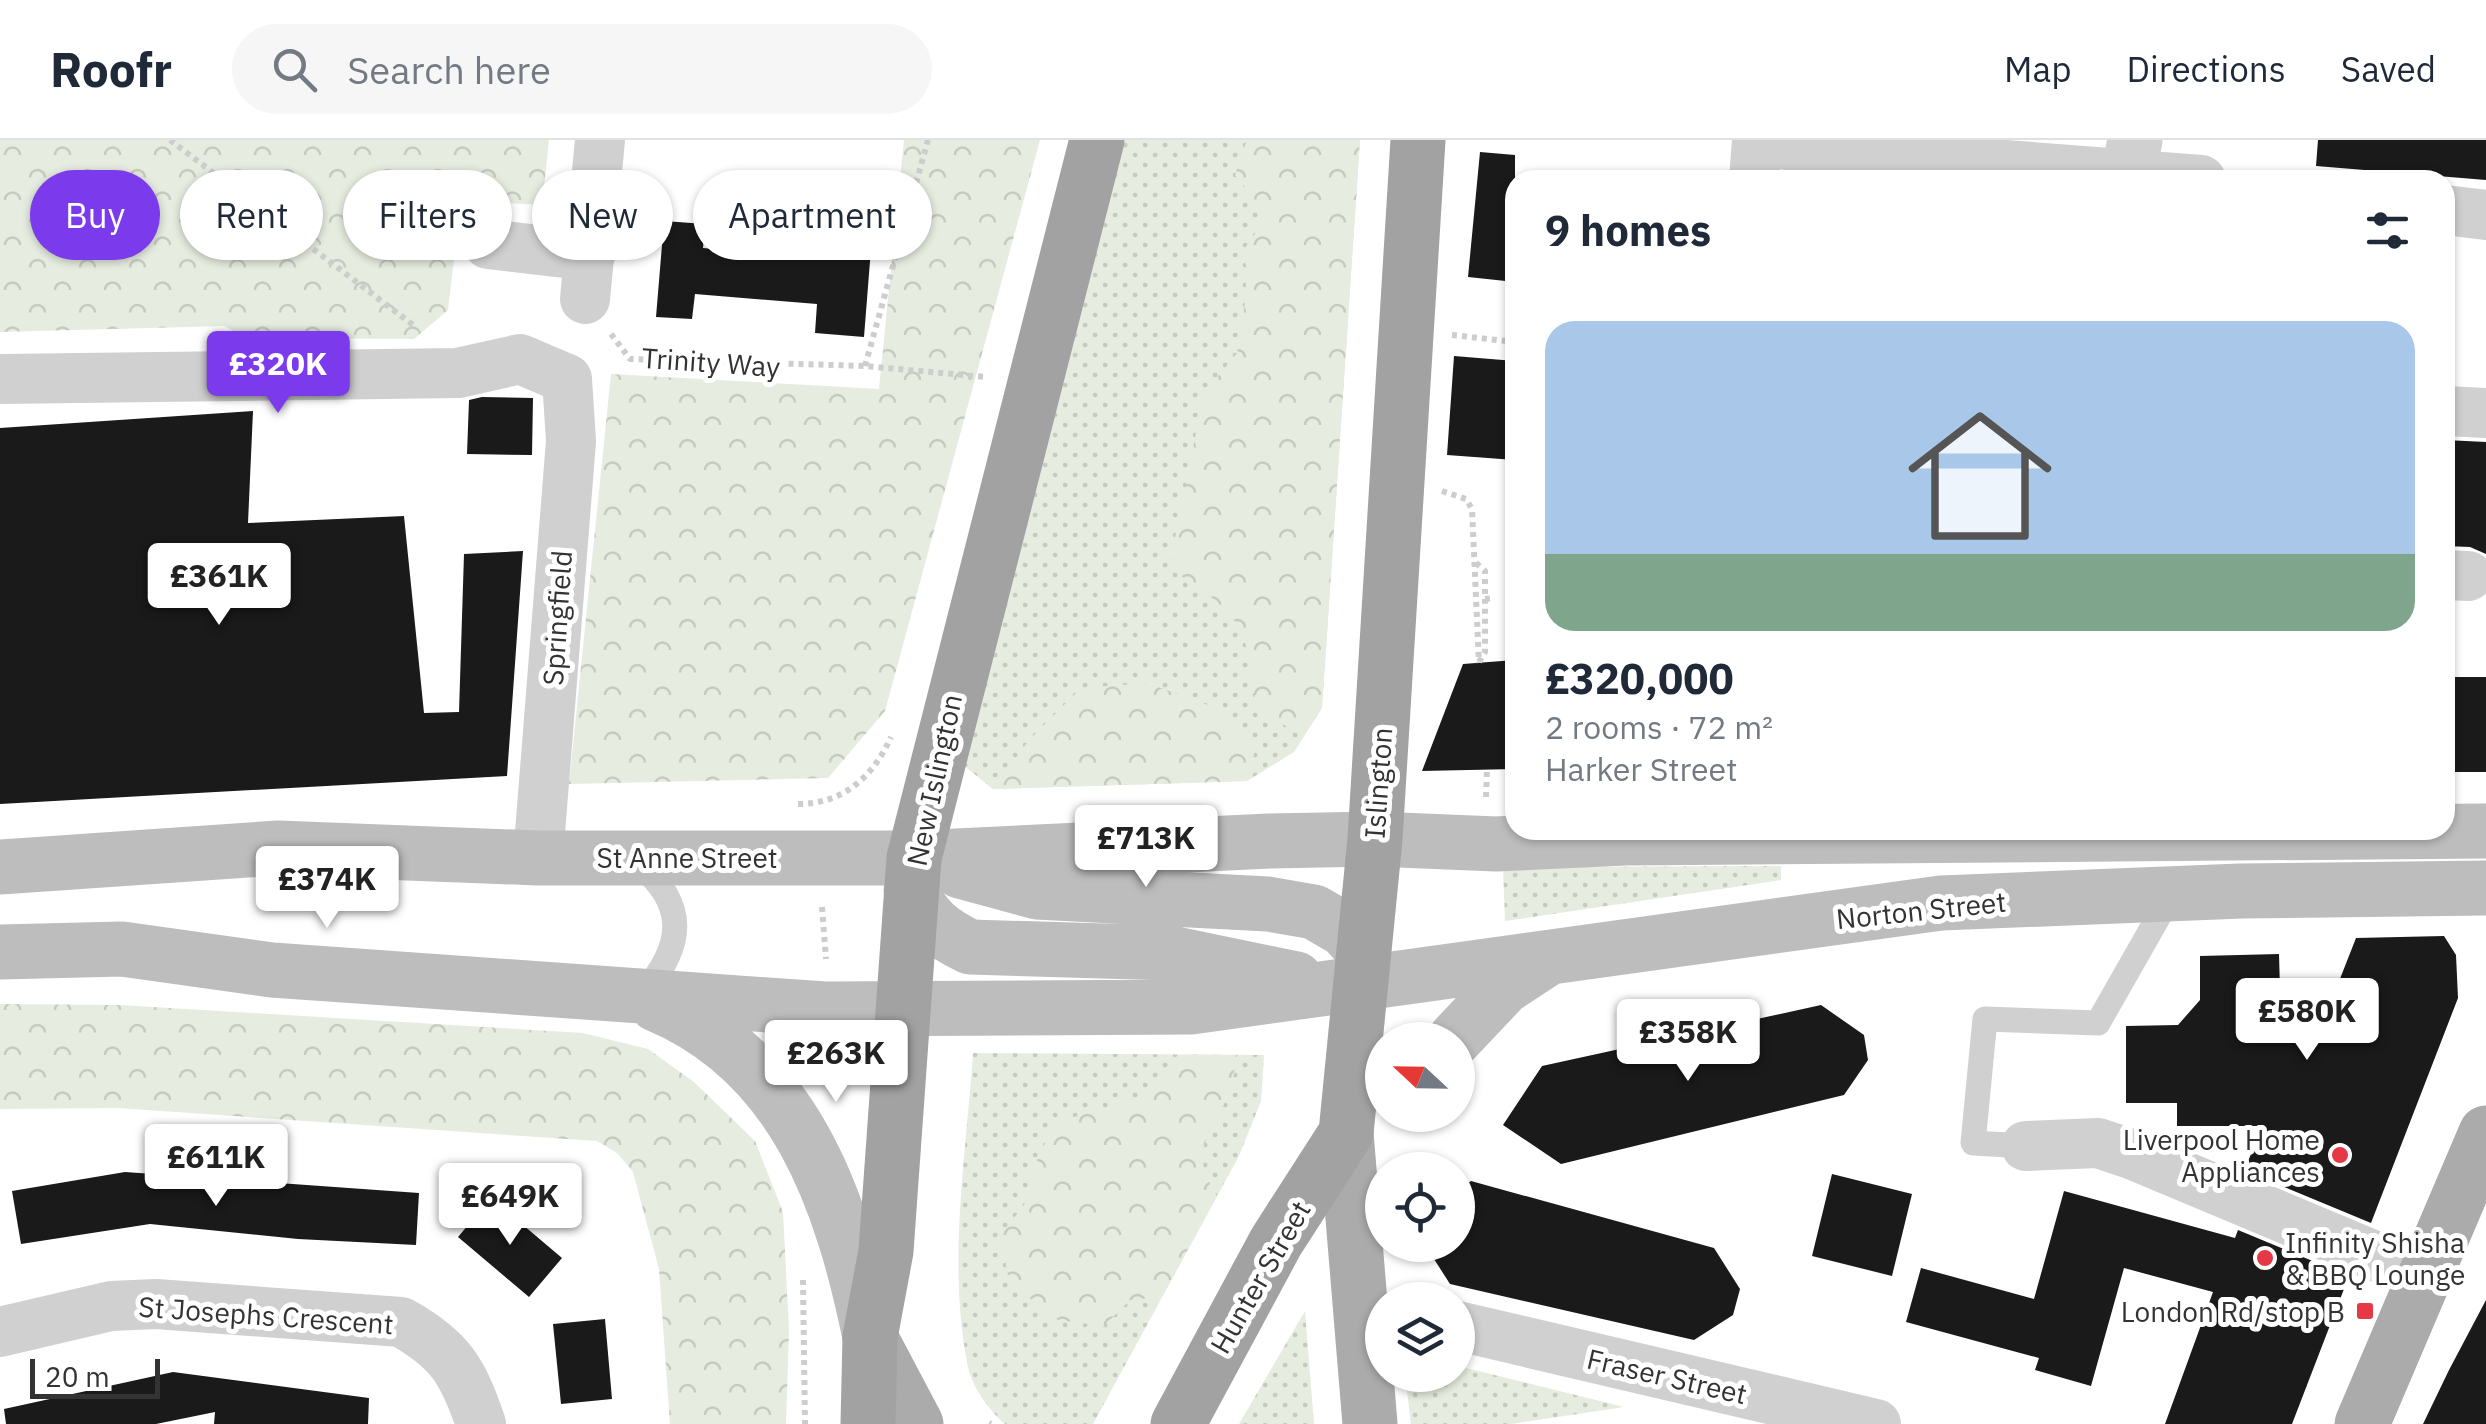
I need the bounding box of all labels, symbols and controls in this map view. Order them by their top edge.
search box [232,24,932,114]
text: Roofr [50,38,172,100]
icon: search [267,42,322,97]
text: Search here [347,45,551,94]
text: Map [2004,46,2072,92]
text: Directions [2127,46,2286,92]
text: Saved [2341,46,2436,92]
chip: Buy [30,170,160,260]
chip: Rent [180,170,323,260]
chip: Filters [343,170,512,260]
chip: New [532,170,673,260]
chip: Apartment [693,170,932,260]
text: 9 homes [1545,203,1711,258]
icon: filters [2360,203,2415,258]
pin: £320K [208,331,348,416]
street label: Trinity Way [640,339,782,385]
text: £320K [229,342,327,384]
icon: home [1890,386,2070,566]
pin: £361K [149,543,289,628]
street label: Springfield [534,549,580,687]
text: £361K [170,554,268,596]
text: £320,000 [1545,651,1734,706]
street label: New Islington [898,691,970,869]
text: 2 rooms · 72 m² [1545,706,1773,748]
street label: Islington [1356,726,1400,840]
text: Harker Street [1545,748,1737,790]
pin: £713K [1076,805,1216,890]
text: £713K [1097,816,1195,858]
street label: St Anne Street [596,839,778,876]
pin: £374K [257,846,397,931]
text: £374K [278,857,376,899]
street label: Norton Street [1834,883,2008,937]
pin: £580K [2237,978,2377,1063]
text: £580K [2258,989,2356,1031]
pin: £358K [1618,999,1758,1084]
text: £358K [1639,1010,1737,1052]
pin: £263K [766,1020,906,1105]
north arrow [1365,1022,1475,1132]
map controls [1365,1022,1475,1392]
text: £263K [787,1031,885,1073]
place label: Liverpool Home Appliances [2123,1121,2320,1190]
pin: £611K [146,1124,286,1209]
text: £611K [167,1135,265,1177]
marker: Liverpool Home Appliances [2329,1144,2351,1166]
button: locate [1365,1152,1475,1262]
pin: £649K [440,1163,580,1248]
text: £649K [461,1174,559,1216]
street label: Hunter Street [1201,1194,1319,1360]
place label: Infinity Shisha & BBQ Lounge [2285,1224,2465,1293]
marker: Infinity Shisha & BBQ Lounge [2254,1247,2276,1269]
button: layers [1365,1282,1475,1392]
street label: St Josephs Crescent [137,1288,395,1342]
place label: London Rd/stop B [2121,1293,2345,1330]
marker: London Rd/stop B [2354,1300,2376,1322]
street label: Fraser Street [1583,1340,1751,1412]
scale bar [30,1354,160,1398]
text: 20 m [45,1358,110,1395]

